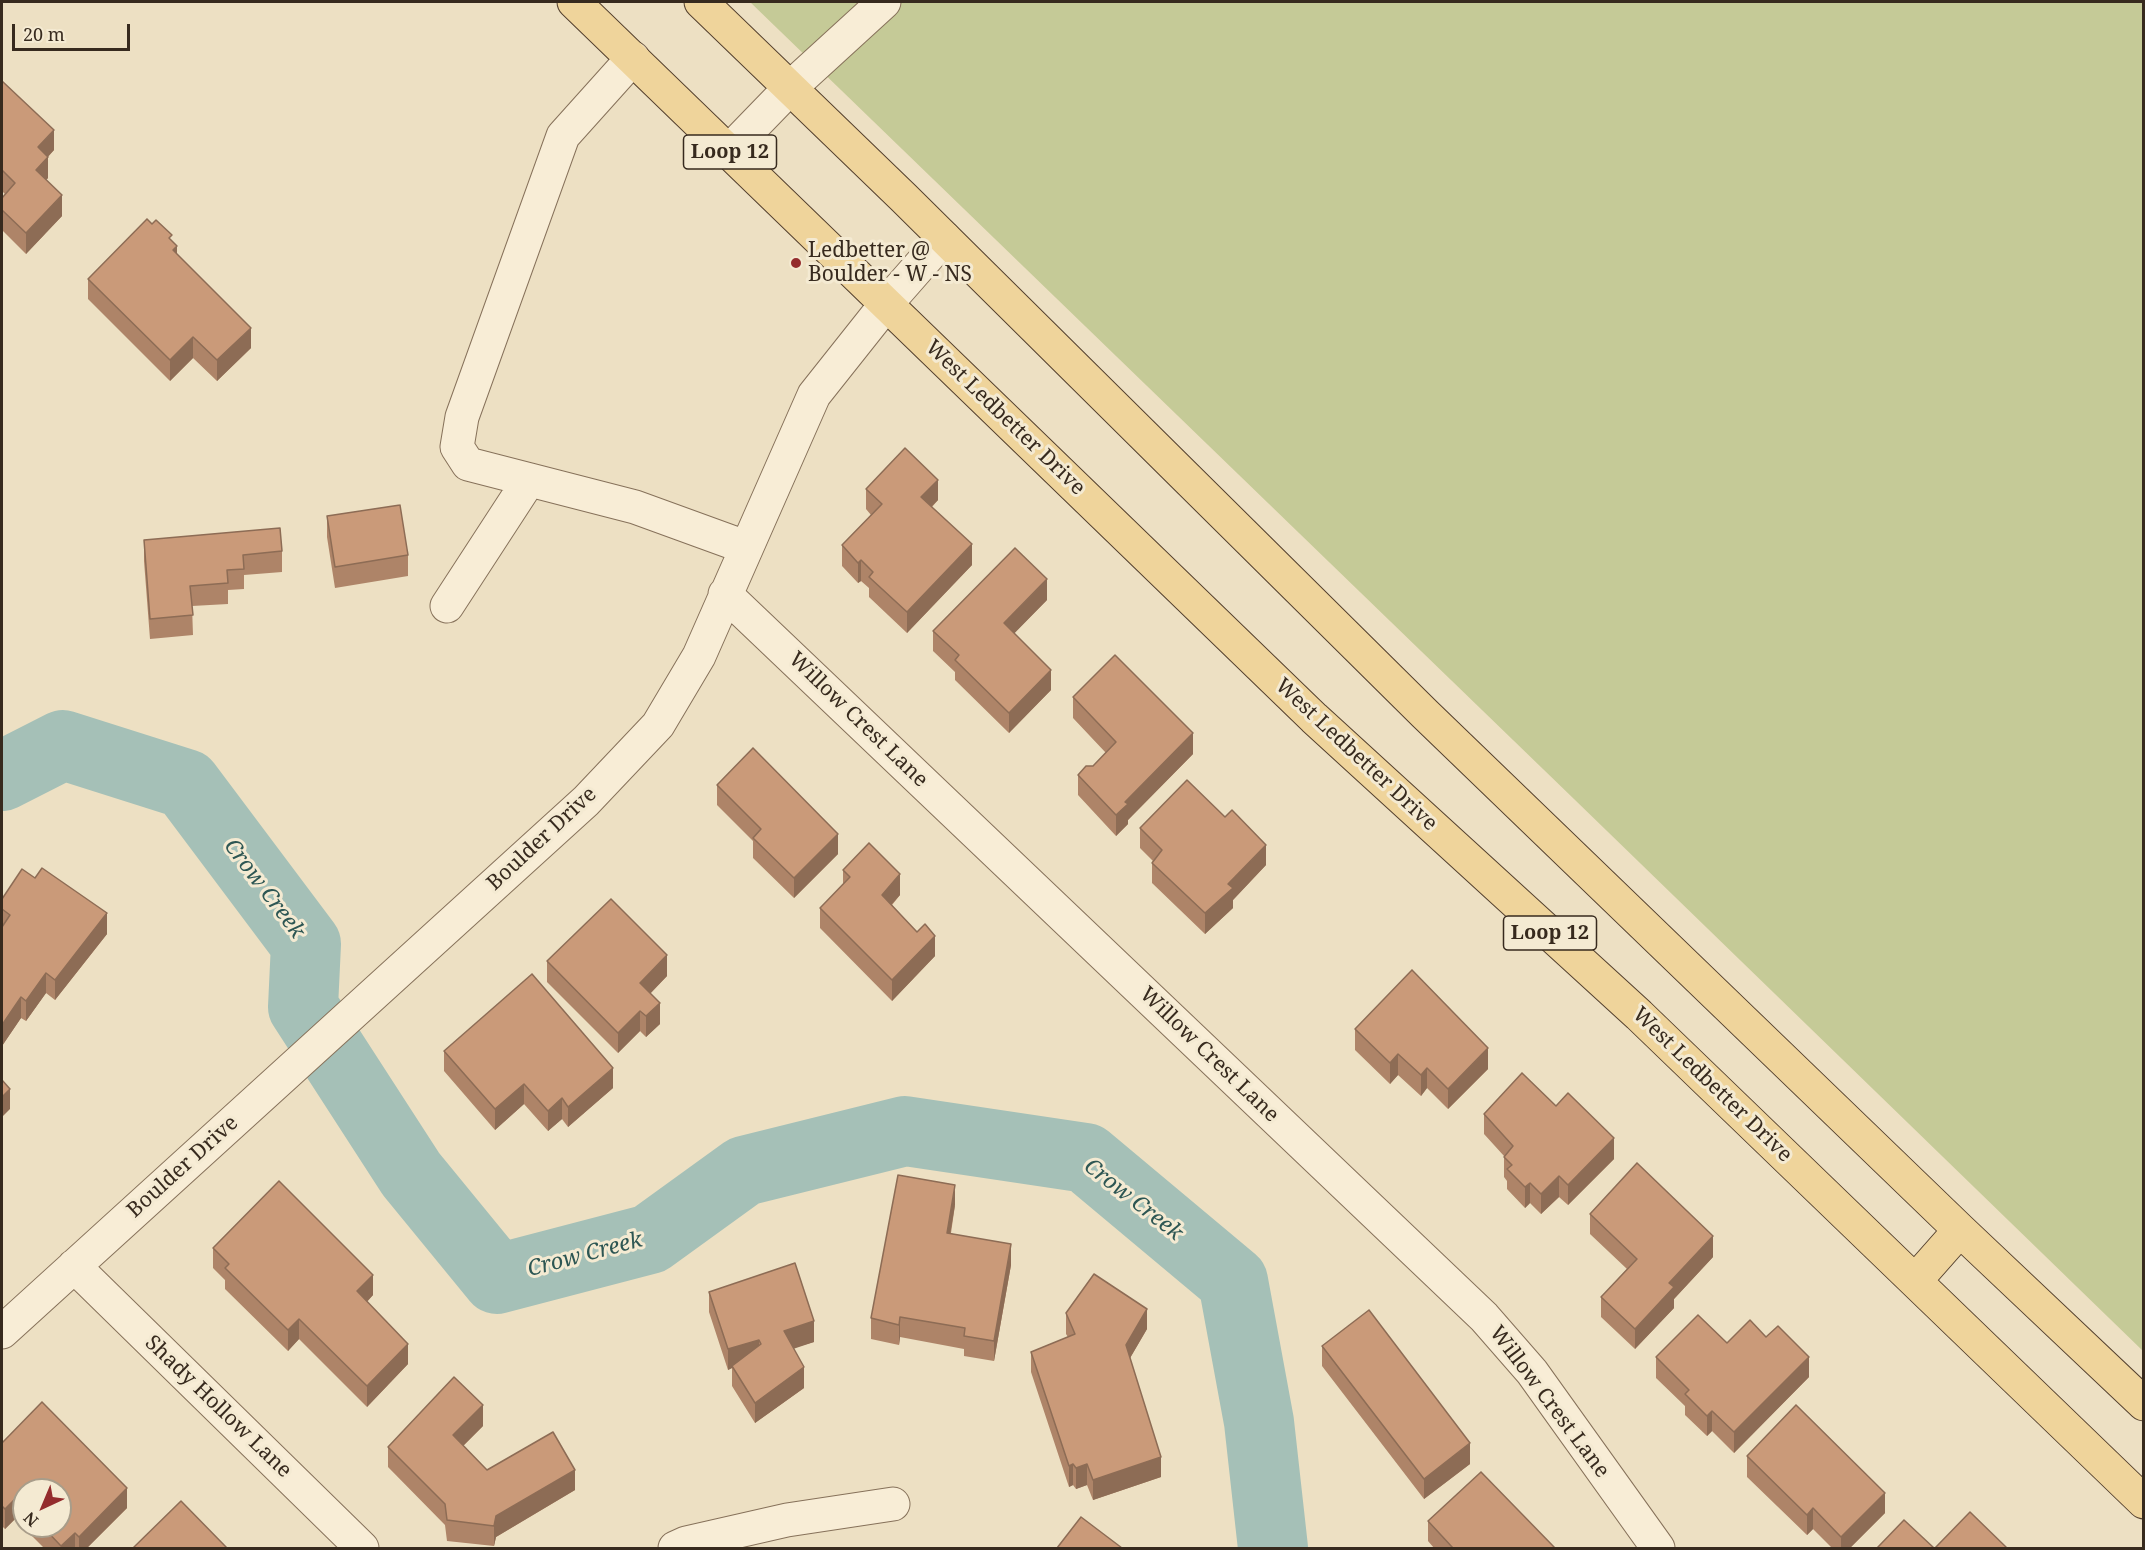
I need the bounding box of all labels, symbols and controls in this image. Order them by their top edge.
scale bar [15,12,134,50]
text: 20 m [23,22,65,46]
road number: Loop 12 [684,135,777,169]
place label: Ledbetter @ Boulder - W - NS [808,238,972,288]
marker: Ledbetter @ Boulder - W - NS [789,256,803,270]
street label: West Ledbetter Drive [920,335,1090,501]
street label: Willow Crest Lane [783,647,933,793]
street label: West Ledbetter Drive [1270,673,1442,837]
street label: Boulder Drive [482,782,602,896]
water label: Crow Creek [218,834,310,944]
road number: Loop 12 [1504,916,1596,950]
street label: Willow Crest Lane [1134,982,1284,1128]
street label: West Ledbetter Drive [1627,1002,1797,1168]
street label: Boulder Drive [122,1111,244,1223]
water label: Crow Creek [1078,1153,1188,1247]
water label: Crow Creek [525,1227,645,1283]
street label: Willow Crest Lane [1484,1321,1614,1483]
street label: Shady Hollow Lane [139,1331,297,1483]
north arrow [12,1478,72,1538]
text: N [19,1507,43,1532]

